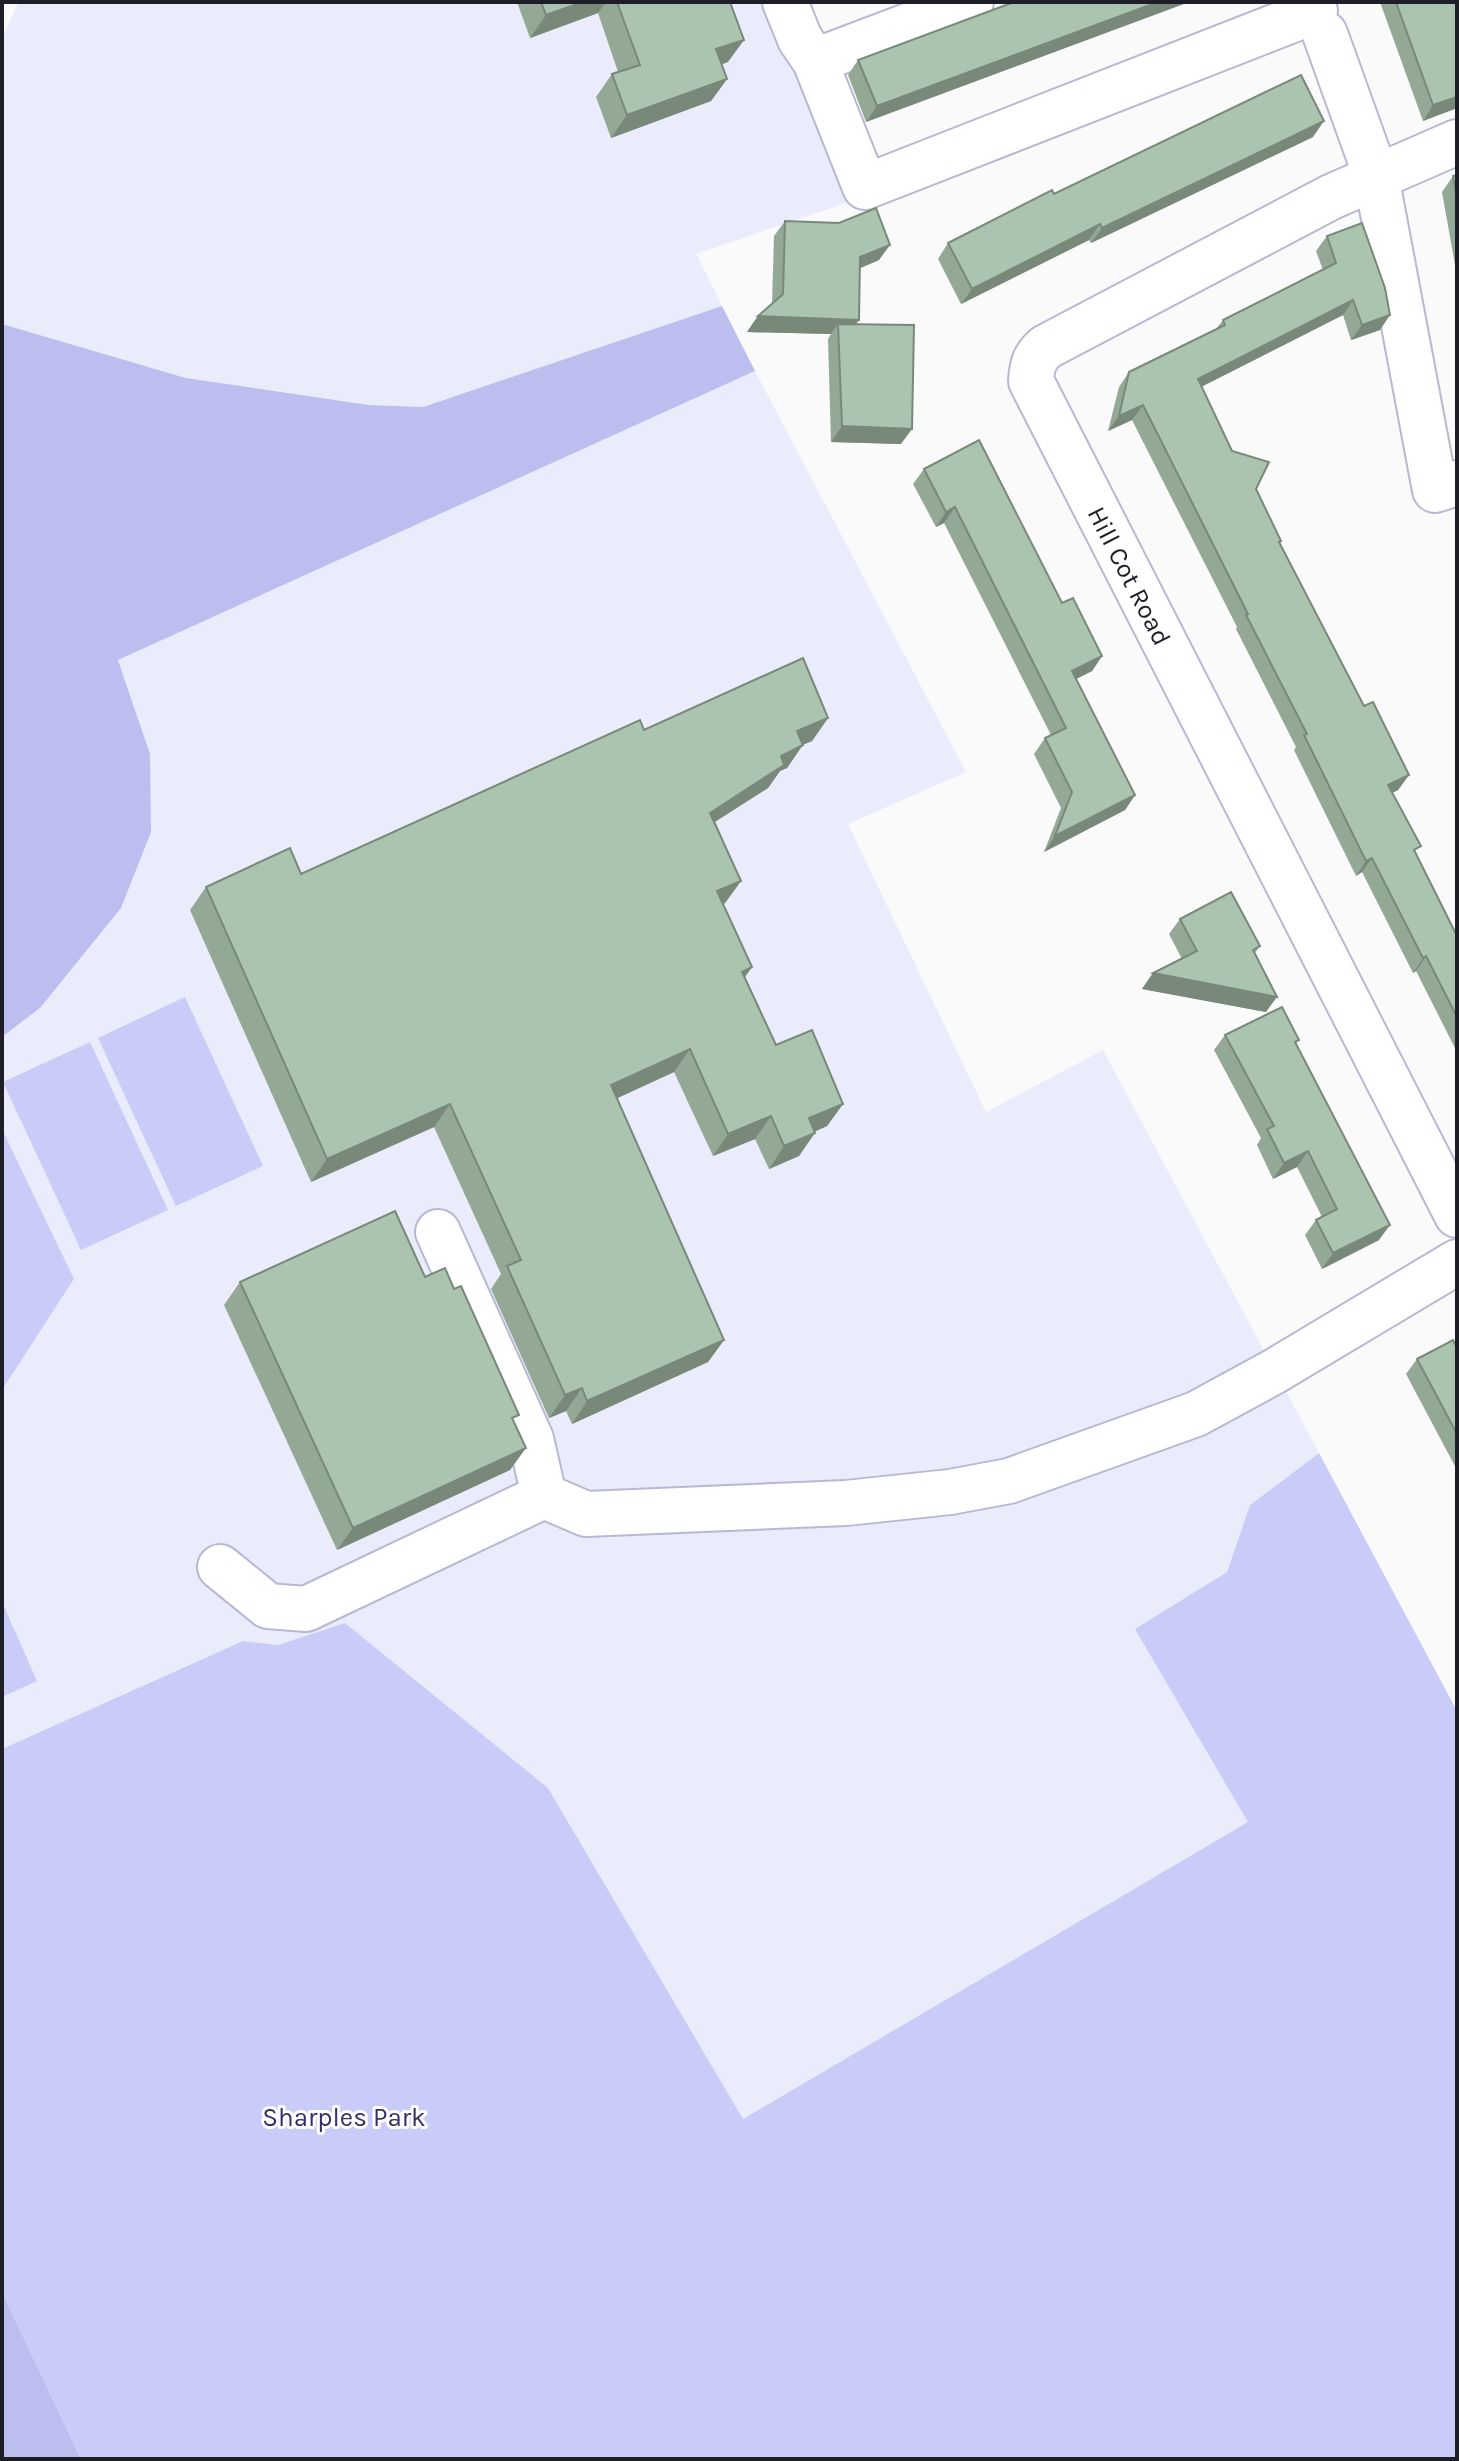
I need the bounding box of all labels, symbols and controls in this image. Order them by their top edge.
street label: Hill Cot Road [1081,501,1177,651]
park label: Sharples Park [262,2102,426,2133]

